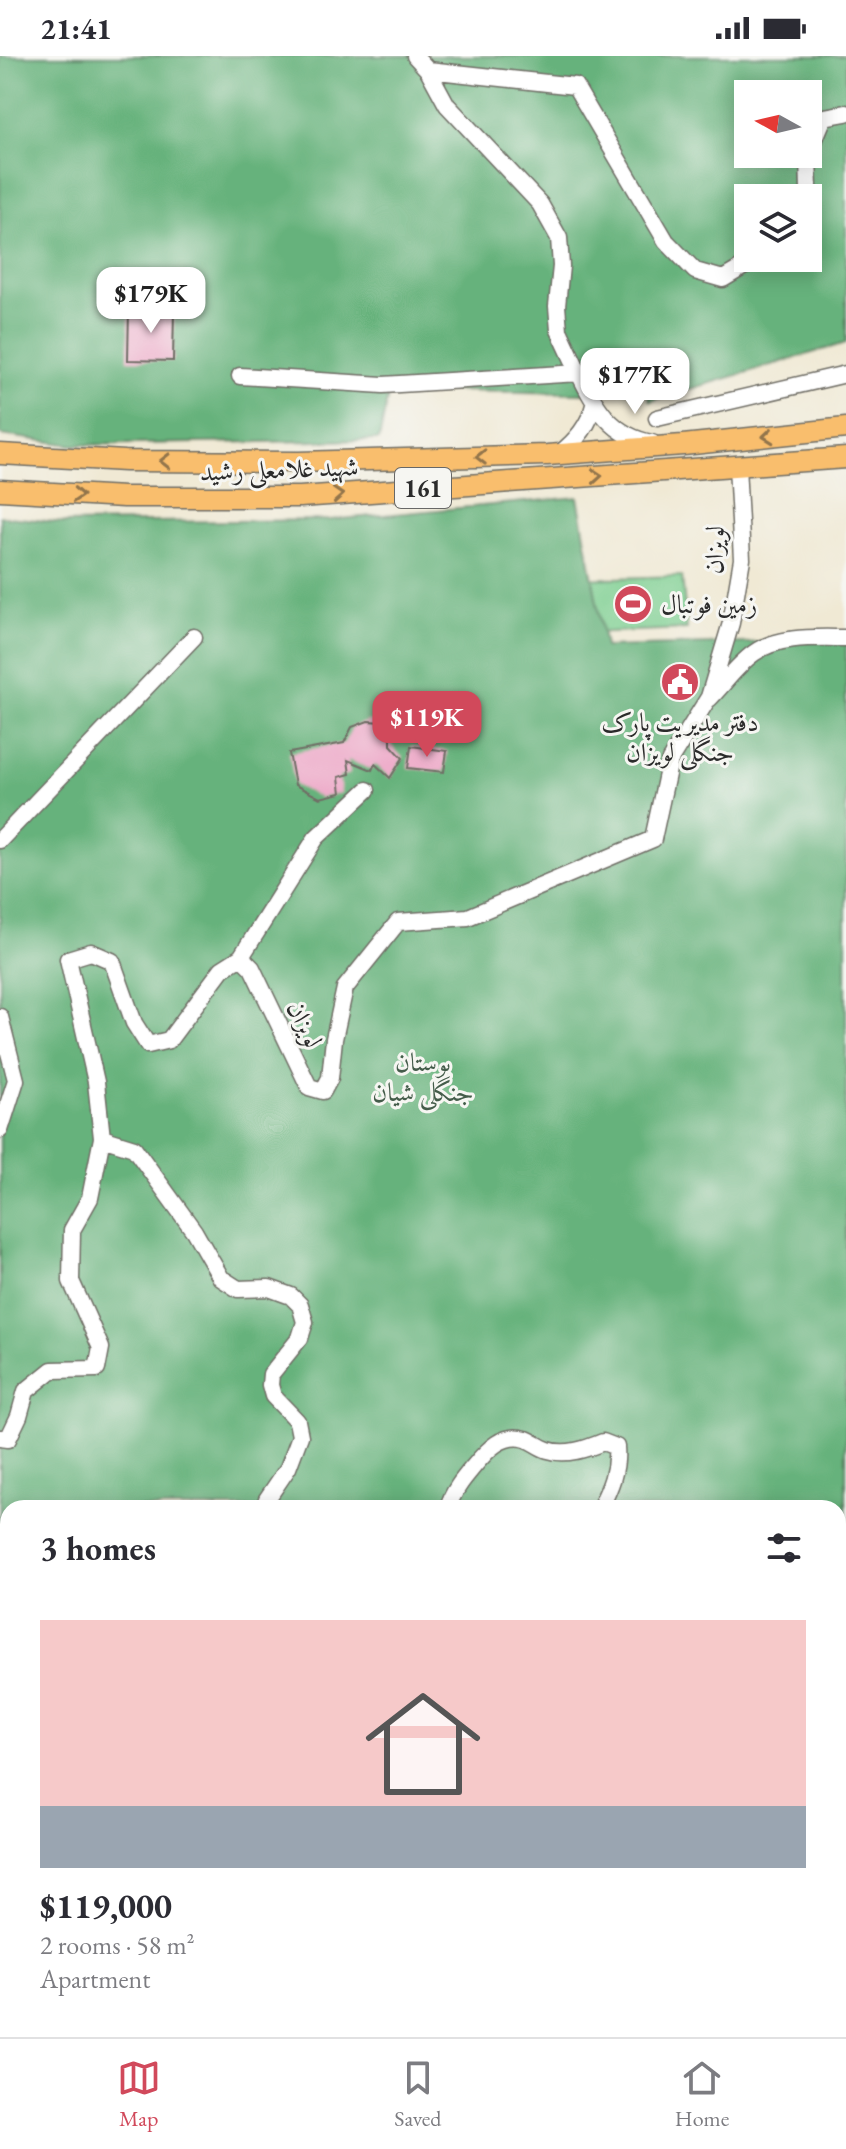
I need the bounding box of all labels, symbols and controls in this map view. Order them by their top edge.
text: 21:41 [40,9,112,48]
north arrow [734,80,822,168]
map controls [734,80,822,272]
button: layers [734,184,822,272]
pin: $179K [95,267,207,335]
text: $179K [114,276,188,310]
pin: $177K [579,348,691,416]
text: $177K [598,357,672,391]
one-way arrow [761,427,774,444]
one-way arrow [474,448,487,465]
street label: شهید غلامعلی رشید [199,449,359,491]
one-way arrow [158,452,171,470]
road number: 161 [395,468,451,508]
one-way arrow [591,468,604,485]
one-way arrow [72,487,85,504]
one-way arrow [332,487,345,504]
street label: لویزان [696,525,732,575]
sports icon: زمین فوتبال [612,583,654,625]
place label: زمین فوتبال [661,587,757,621]
public building icon: دفتر مدیریت پارک جنگلی لویزان [659,661,701,703]
pin: $119K [371,691,483,759]
text: $119K [390,700,464,734]
place label: دفتر مدیریت پارک جنگلی لویزان [601,705,759,771]
street label: لویزان [279,995,331,1053]
park label: بوستان جنگلی شیان [372,1045,474,1111]
text: 3 homes [40,1526,156,1570]
icon: filters [762,1526,806,1570]
icon: home [351,1672,495,1816]
text: $119,000 [40,1884,172,1928]
text: 2 rooms · 58 m² [40,1928,195,1962]
text: Apartment [40,1962,150,1996]
tab: Map [117,2056,161,2133]
tab: Saved [394,2056,441,2133]
tab: Home [675,2056,729,2133]

